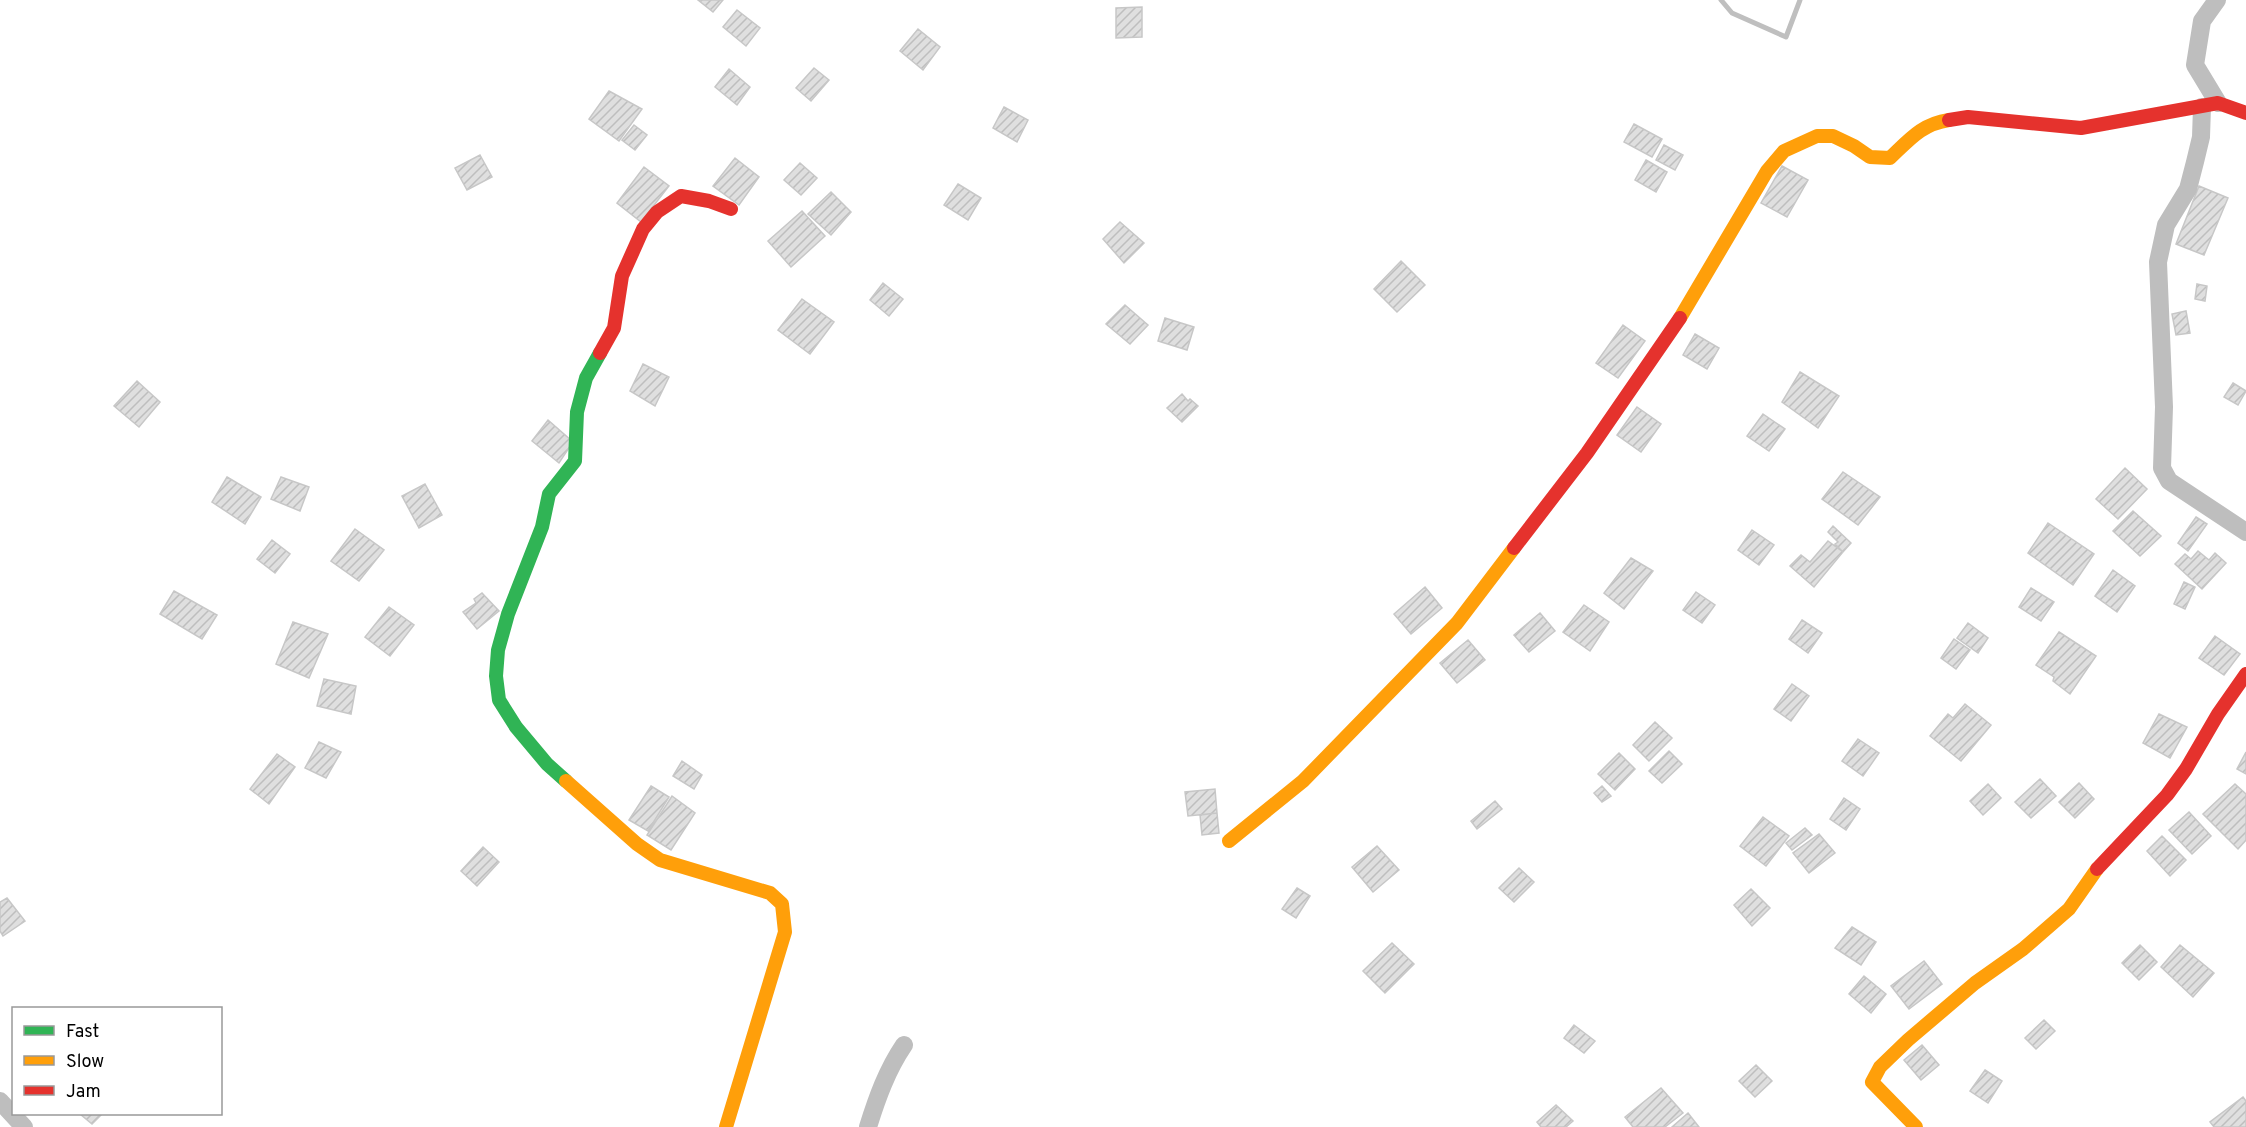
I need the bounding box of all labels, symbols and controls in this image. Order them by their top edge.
legend [12,1007,222,1115]
text: Fast [66,1021,99,1044]
text: Slow [66,1051,104,1074]
text: Jam [66,1081,101,1104]

